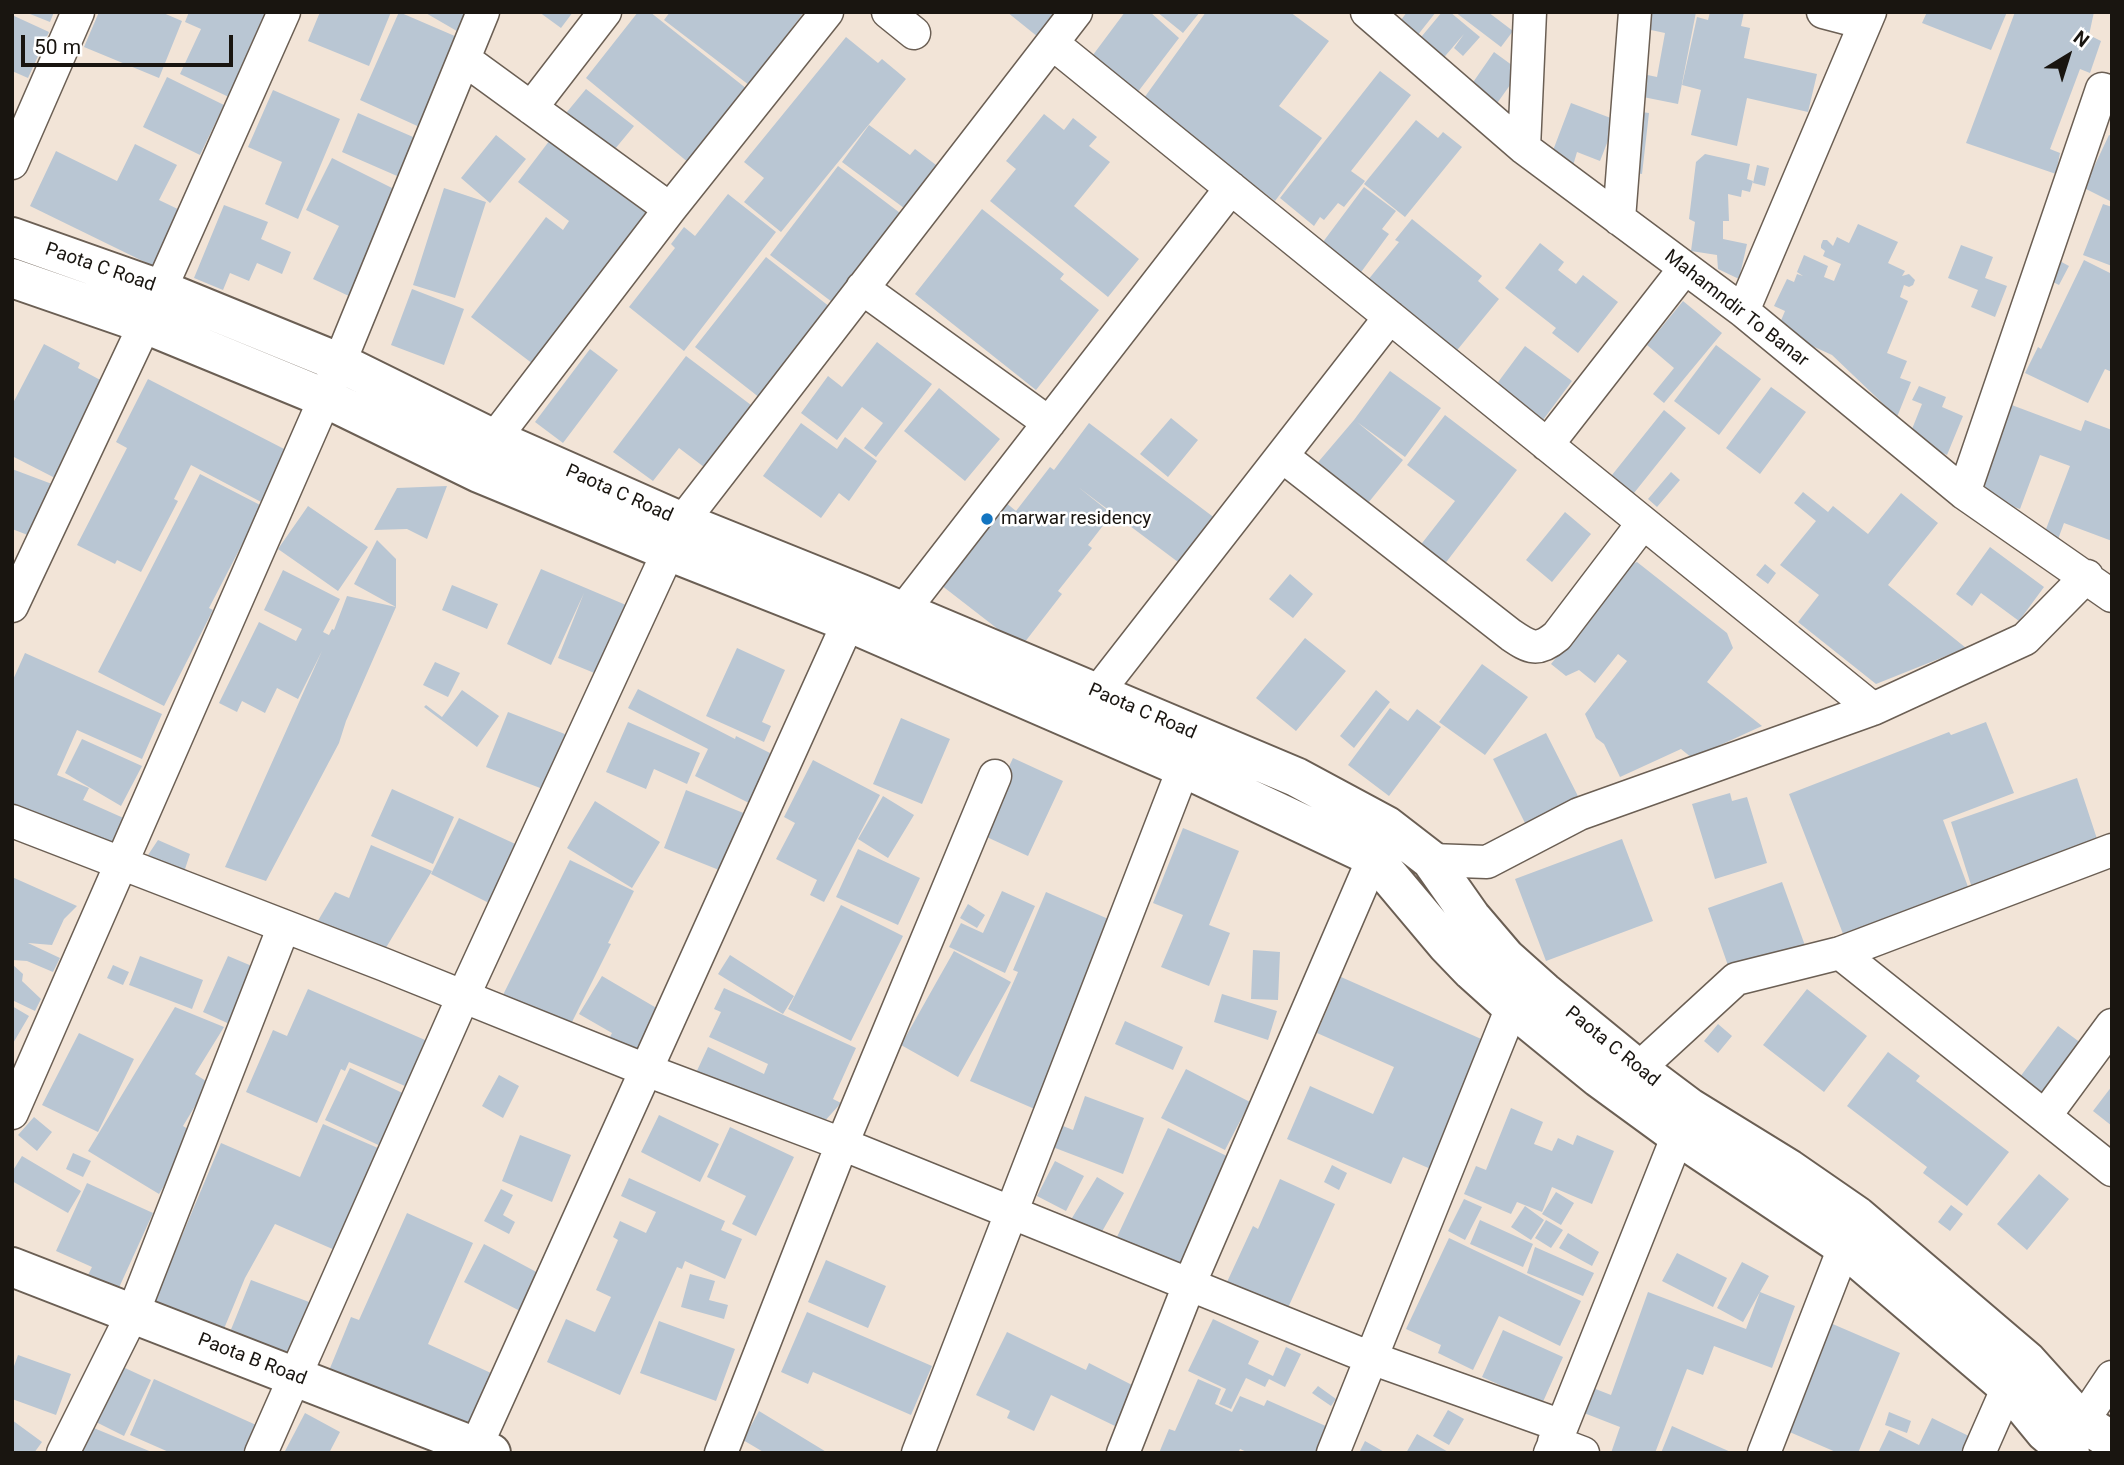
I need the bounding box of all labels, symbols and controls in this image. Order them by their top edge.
scale bar [24,21,236,65]
north arrow [2033,21,2103,91]
text: N [2069,26,2094,52]
text: 50 m [34,35,81,59]
street label: Paota C Road [42,239,158,297]
street label: Mahamndir To Banar [1659,246,1813,372]
street label: Paota C Road [562,460,676,528]
place label: marwar residency [1001,508,1151,530]
marker: marwar residency [979,511,995,527]
street label: Paota C Road [1085,679,1199,745]
street label: Paota C Road [1560,1002,1664,1092]
street label: Paota B Road [194,1329,310,1391]

